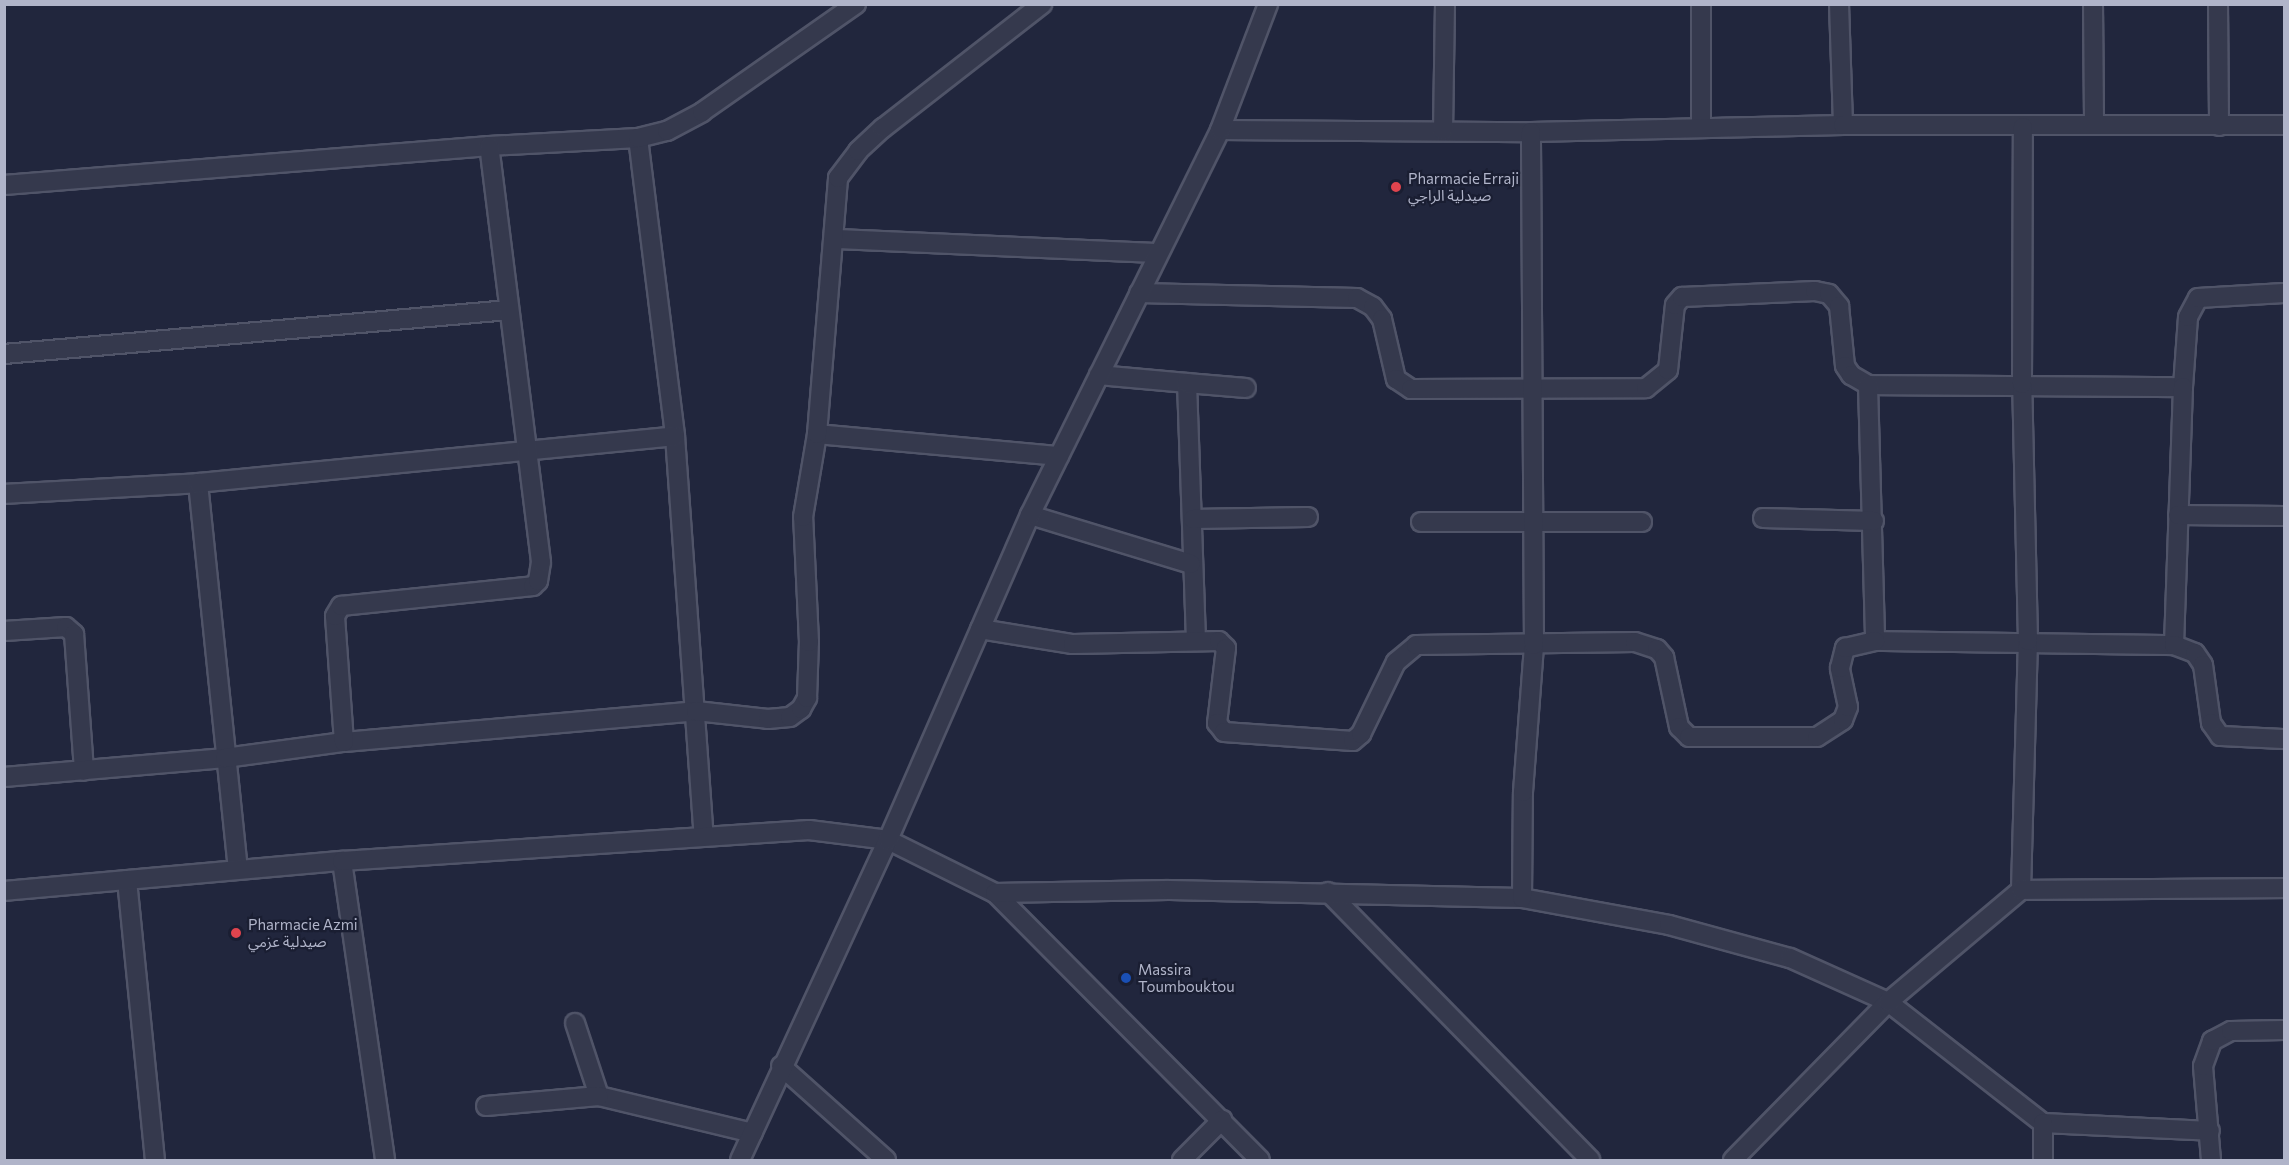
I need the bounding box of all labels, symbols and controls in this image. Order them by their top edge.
place label: Pharmacie Erraji صيدلية الراجي [1408,169,1519,204]
marker: Pharmacie Erraji صيدلية الراجي [1389,180,1403,194]
place label: Pharmacie Azmi صيدلية عزمي [248,915,358,950]
marker: Pharmacie Azmi صيدلية عزمي [229,926,243,940]
place label: Massira Toumbouktou [1138,960,1235,995]
marker: Massira Toumbouktou [1119,971,1133,985]

